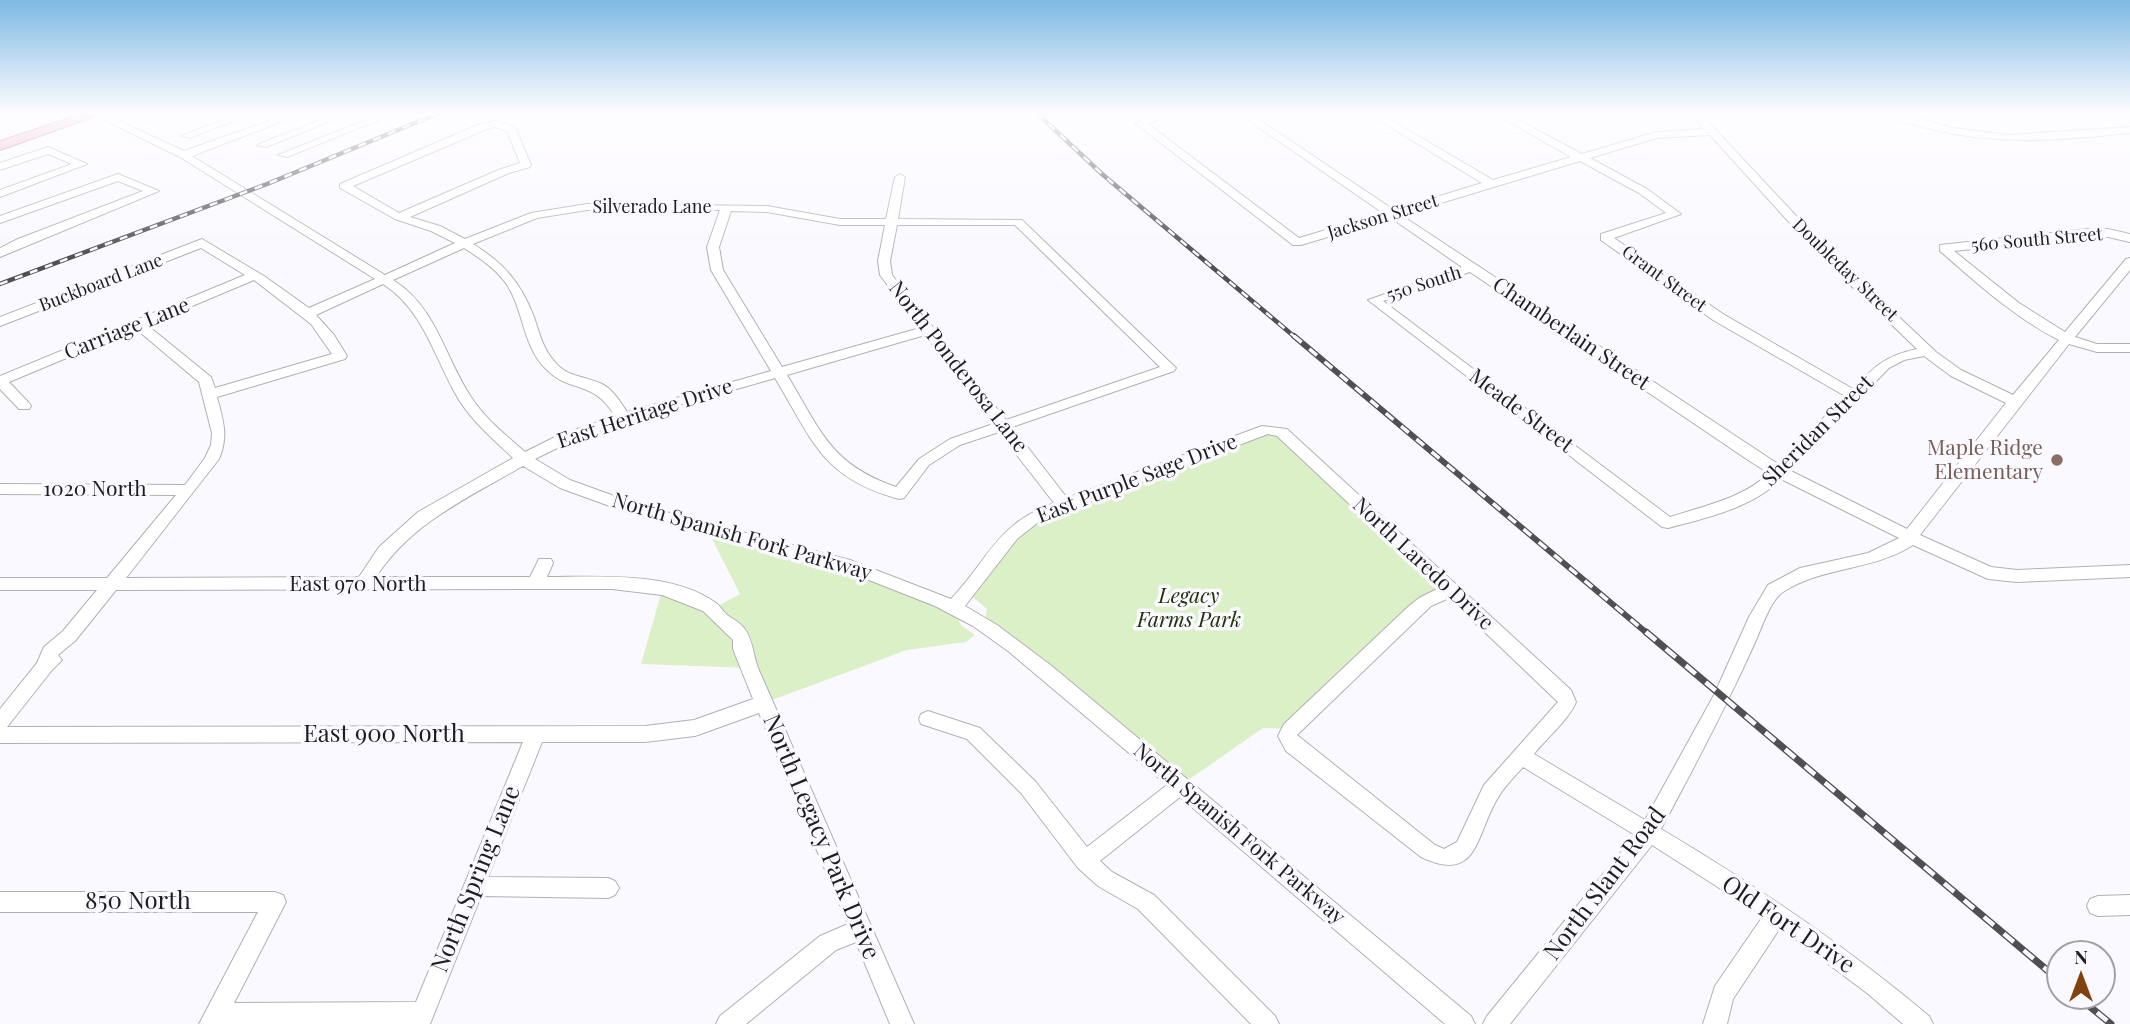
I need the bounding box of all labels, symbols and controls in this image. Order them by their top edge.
street label: Jackson Street [1325,190,1441,244]
street label: Silverado Lane [592,196,712,218]
street label: Doubleday Street [1788,214,1902,326]
street label: 560 South Street [1970,223,2104,257]
street label: Grant Street [1617,241,1711,317]
street label: Buckboard Lane [36,249,166,317]
street label: 550 South [1384,262,1464,306]
street label: Chamberlain Street [1488,272,1654,396]
street label: North Ponderosa Lane [883,276,1033,458]
street label: Carriage Lane [61,292,193,366]
street label: Meade Street [1464,364,1578,458]
street label: Sheridan Street [1757,370,1879,492]
street label: East Heritage Drive [554,374,736,454]
street label: East Purple Sage Drive [1033,429,1241,529]
place label: Maple Ridge Elementary [1927,435,2043,485]
marker: Maple Ridge Elementary [2049,452,2065,468]
street label: 1020 North [43,476,147,502]
street label: North Spanish Fork Parkway [609,488,875,586]
street label: North Laredo Drive [1347,492,1499,636]
street label: East 970 North [289,571,427,597]
park label: Legacy Farms Park [1137,583,1241,633]
street label: North Legacy Park Drive [756,710,886,964]
street label: East 900 North [303,721,465,749]
street label: North Spanish Fork Parkway [1128,738,1350,930]
street label: North Spring Lane [425,781,527,977]
street label: North Slant Road [1538,802,1672,966]
street label: Old Fort Drive [1716,870,1860,980]
street label: 850 North [85,888,191,916]
north arrow [2046,940,2116,1010]
text: N [2074,943,2088,969]

